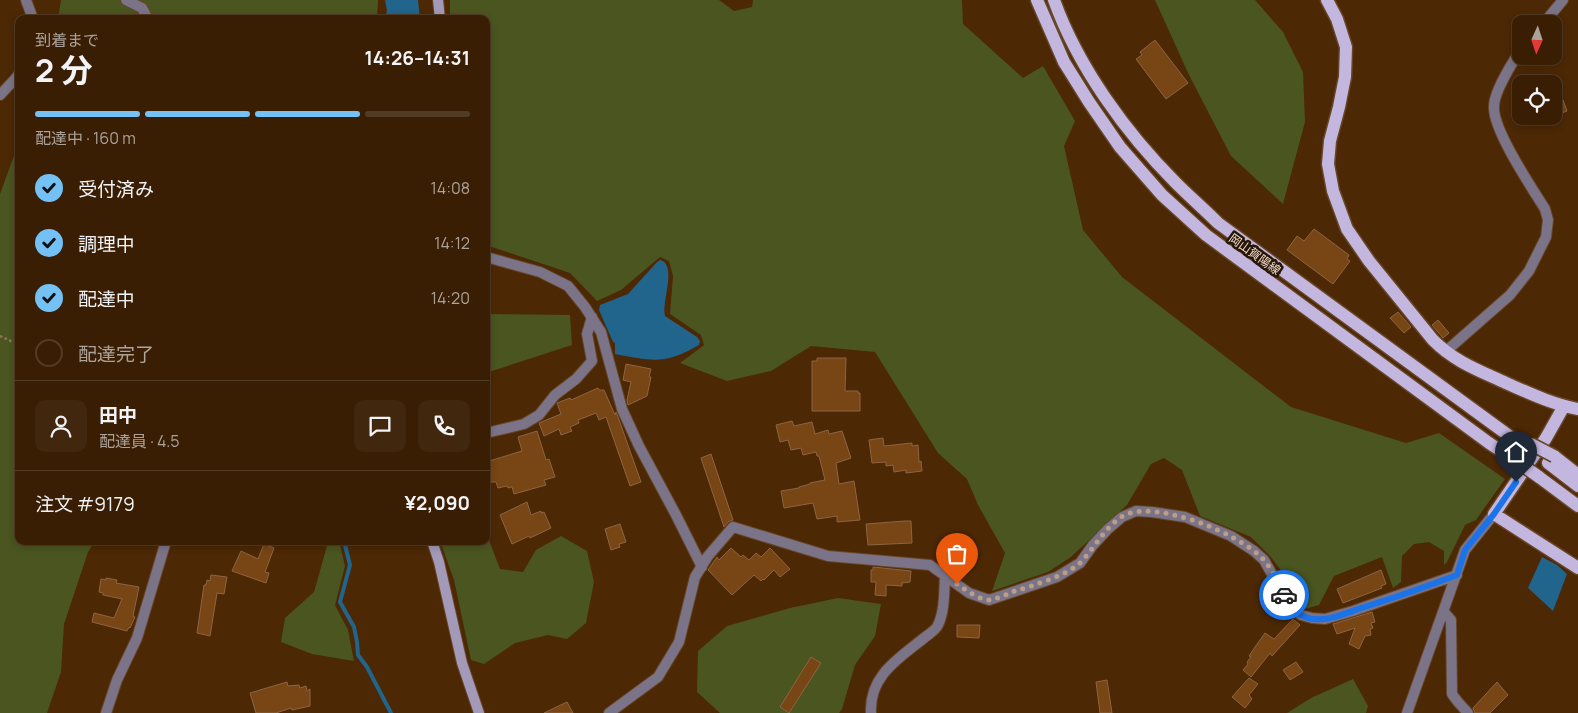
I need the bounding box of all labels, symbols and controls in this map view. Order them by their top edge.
north arrow [1512,15,1562,65]
map controls [1512,15,1562,125]
text: 到着まで [35,29,99,51]
text: 14:26–14:31 [365,45,470,71]
text: 2 分 [35,48,92,92]
button: locate [1512,75,1562,125]
text: 配達中 · 160 m [35,127,136,149]
icon: check [35,174,63,202]
text: 受付済み [78,176,154,202]
text: 14:08 [430,177,470,199]
icon: check [35,229,63,257]
street label: 岡山賀陽線 [1226,229,1284,279]
text: 調理中 [78,231,135,257]
text: 14:12 [434,232,470,254]
icon: check [35,284,63,312]
text: 配達中 [78,286,135,312]
text: 14:20 [431,287,470,309]
text: 配達完了 [78,341,154,367]
button: person [35,400,87,452]
button: chat [354,400,406,452]
button: phone [418,400,470,452]
text: 田中 [99,402,137,428]
text: 配達員 · 4.5 [99,430,179,452]
pin [1495,431,1537,482]
icon: home [1502,438,1530,466]
text: ¥2,090 [404,490,470,516]
text: 注文 #9179 [35,491,135,517]
pin [936,533,978,584]
icon: bag [943,540,971,568]
courier [1259,570,1309,620]
icon: car [1270,581,1298,609]

